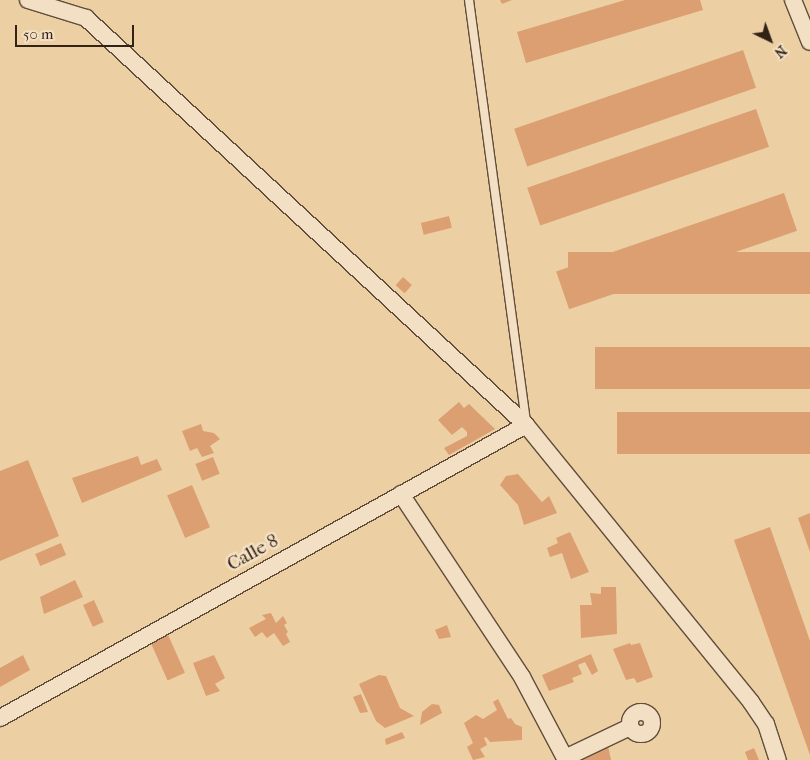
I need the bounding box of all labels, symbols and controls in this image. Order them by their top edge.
scale bar [18,15,136,47]
north arrow [745,15,795,65]
text: 50 m [23,25,53,43]
text: N [771,42,790,61]
street label: Calle 8 [223,530,283,576]

